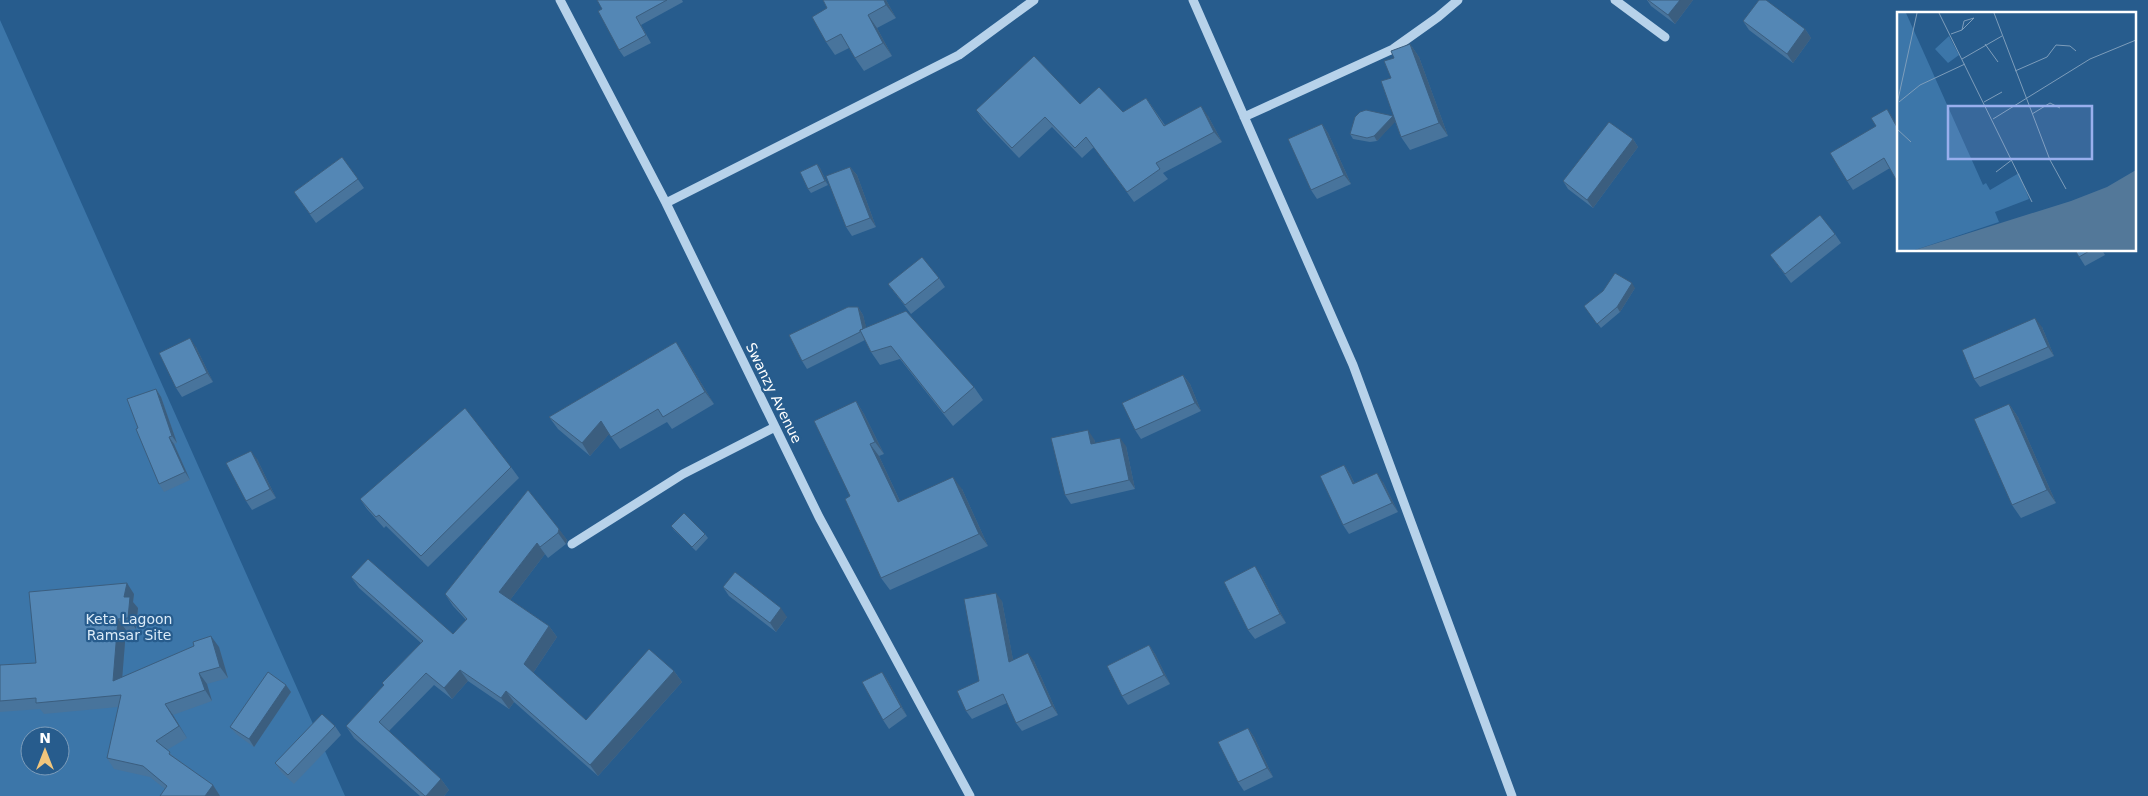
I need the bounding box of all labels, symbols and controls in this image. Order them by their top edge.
inset map [1897,12,2136,251]
street label: Swanzy Avenue [743,340,805,446]
park label: Keta Lagoon Ramsar Site [86,611,172,643]
north arrow [20,726,70,776]
text: N [39,730,51,746]

